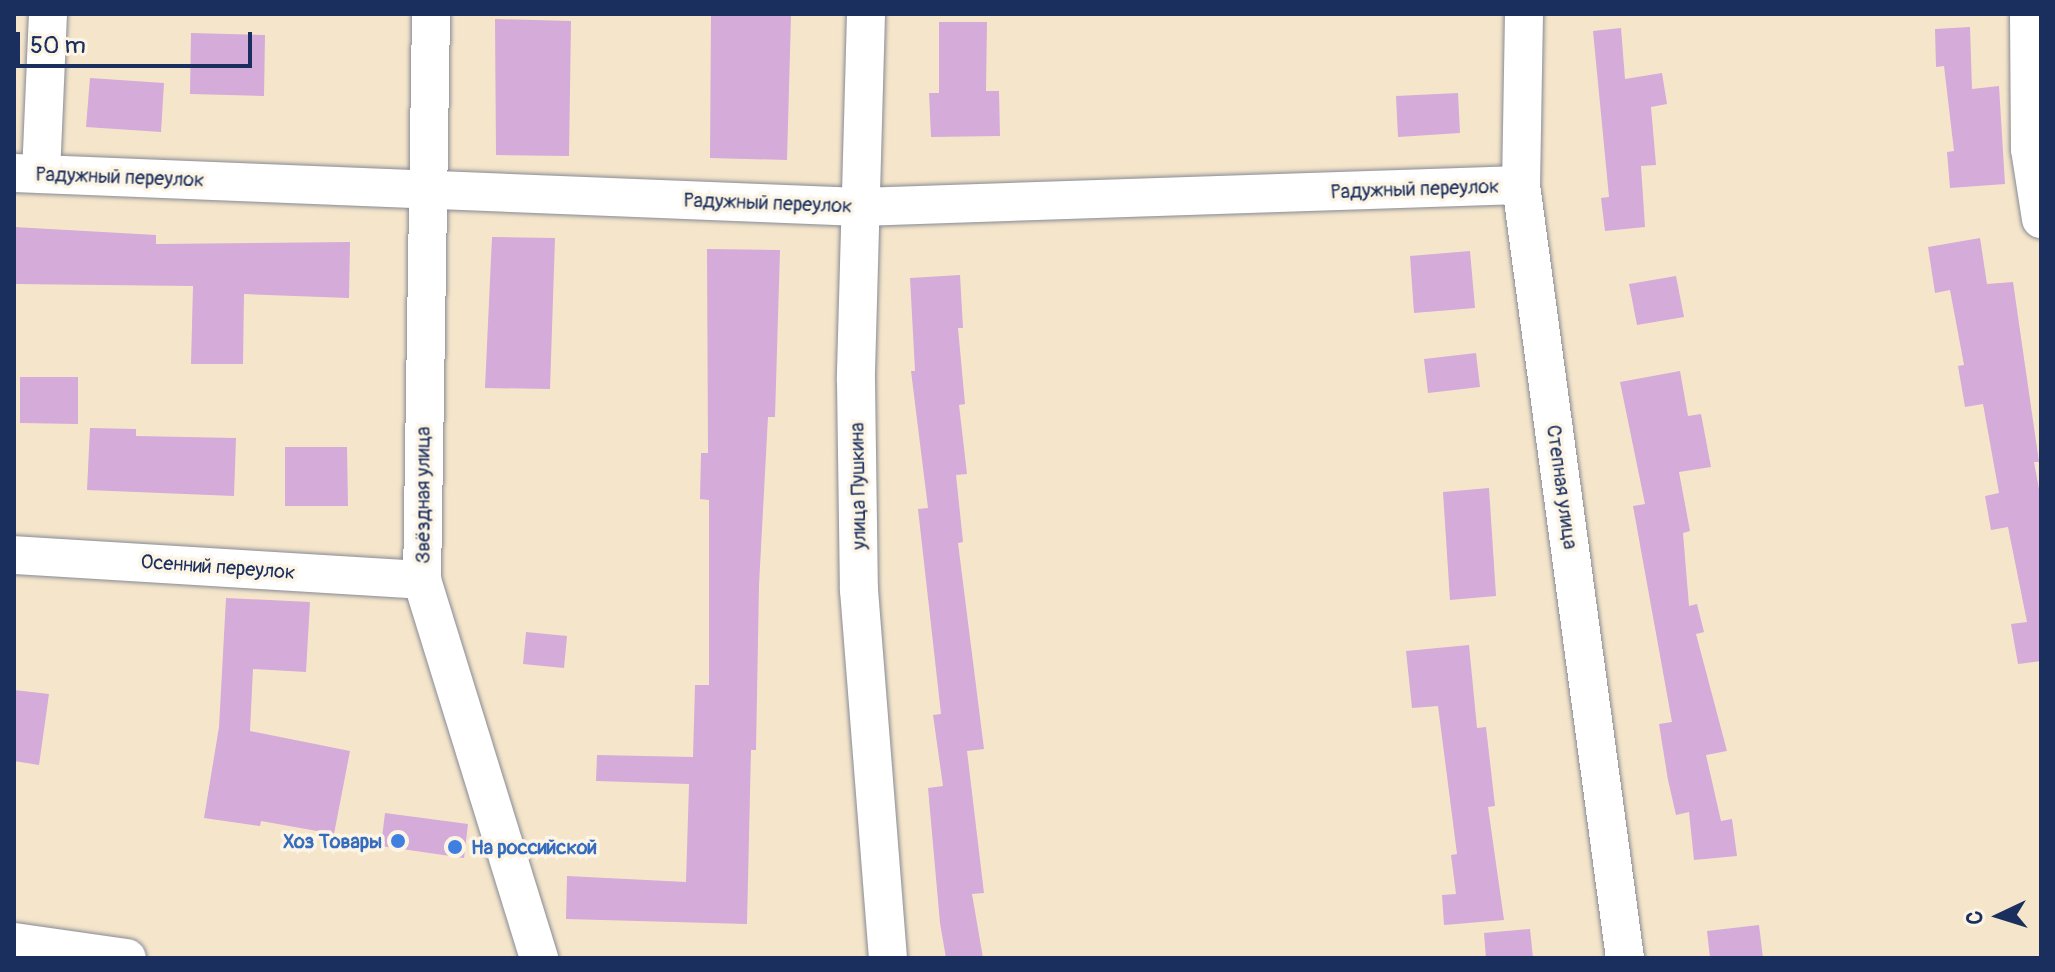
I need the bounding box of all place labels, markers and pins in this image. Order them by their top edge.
place label: Хоз Товары [283,829,382,853]
marker: Хоз Товары [389,832,407,850]
place label: На российской [471,835,597,859]
marker: На российской [446,838,464,856]

